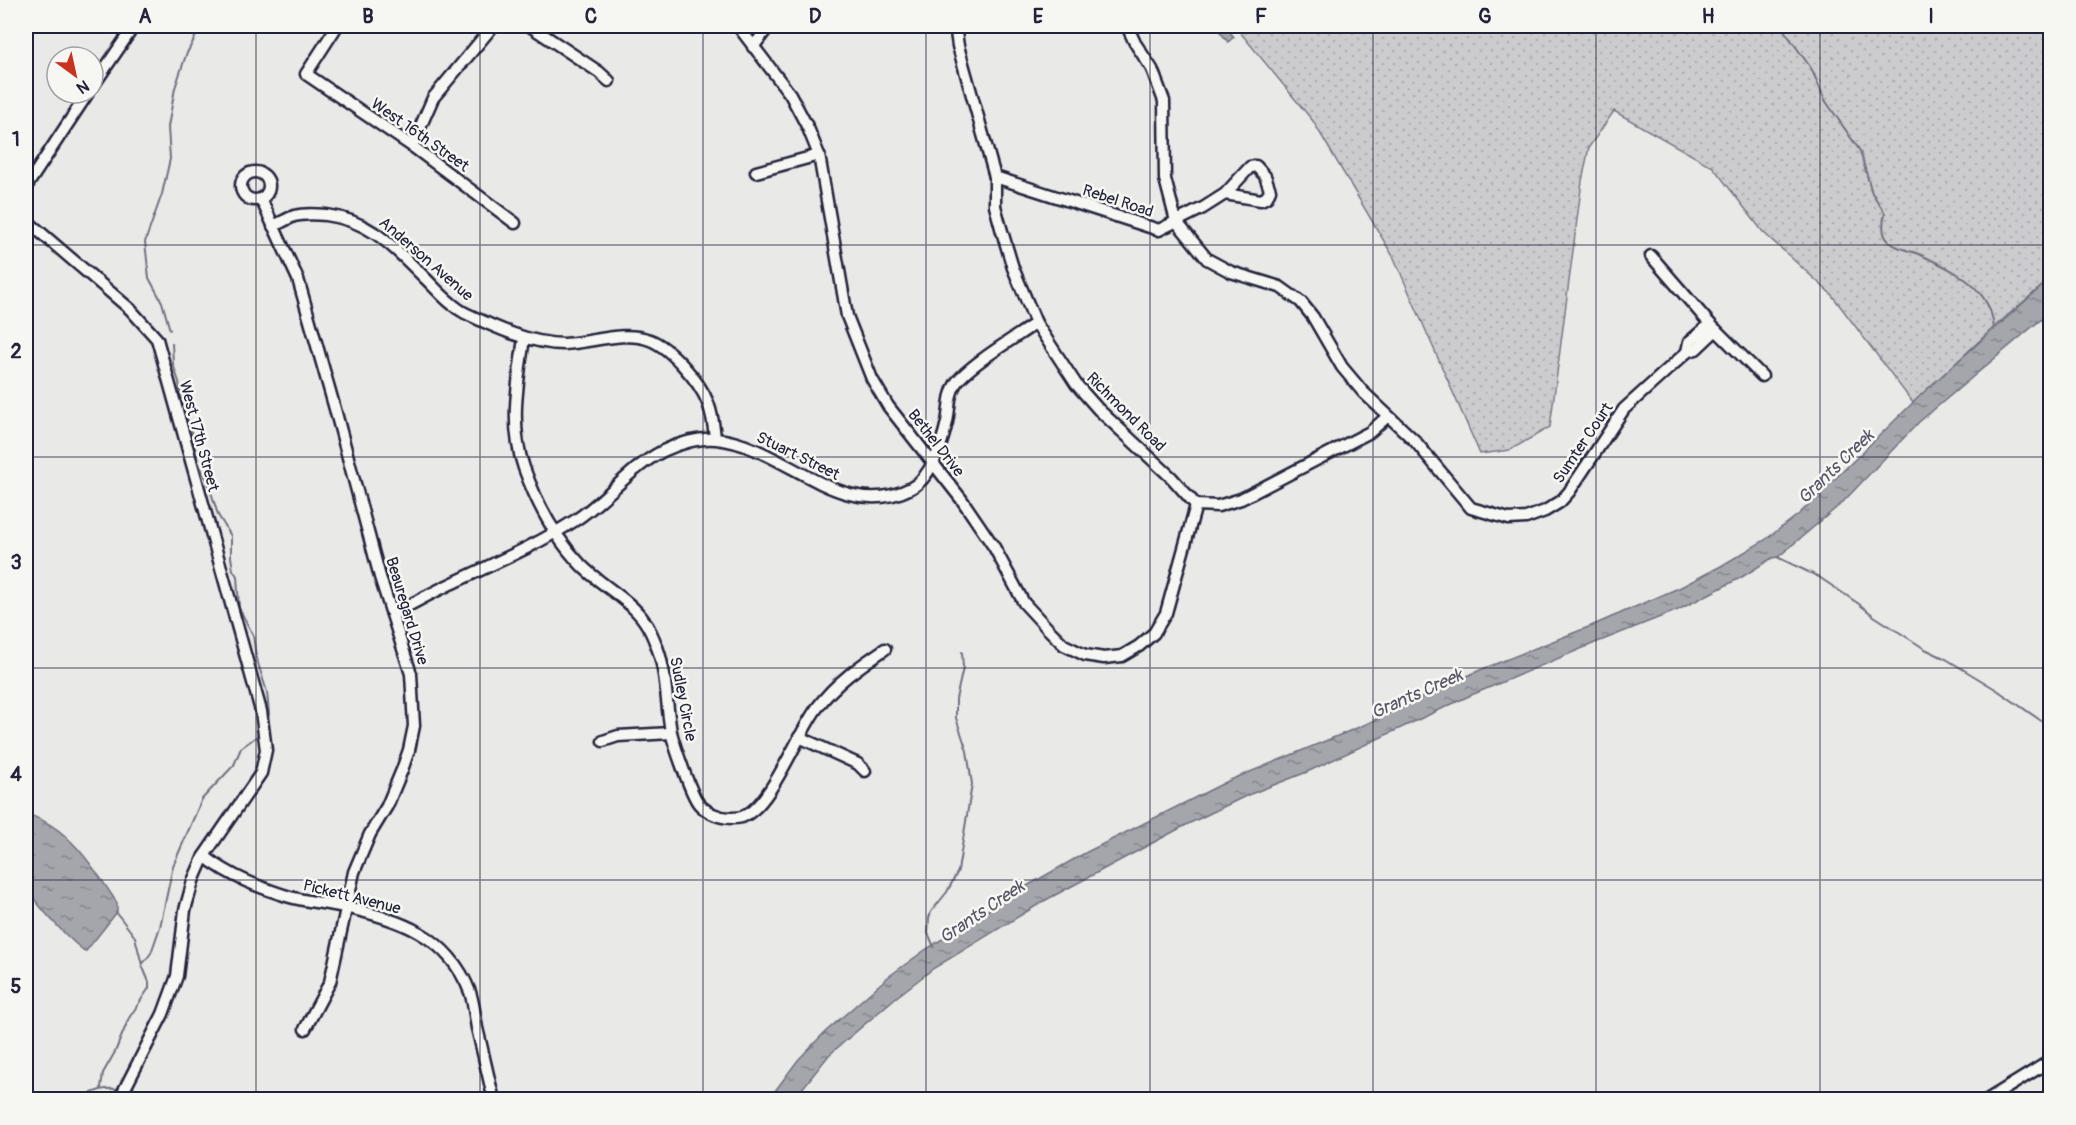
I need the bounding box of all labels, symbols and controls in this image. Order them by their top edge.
text: A [139,4,152,29]
text: B [362,4,374,29]
text: C [585,4,597,29]
text: D [809,4,822,29]
text: E [1033,4,1044,29]
text: F [1255,4,1267,29]
text: G [1478,4,1492,29]
text: H [1702,4,1715,29]
text: I [1928,4,1934,29]
north arrow [45,45,105,105]
text: N [72,75,93,98]
street label: West 16th Street [367,94,473,176]
text: 1 [12,127,20,152]
street label: Rebel Road [1080,180,1156,222]
street label: Anderson Avenue [375,213,477,305]
text: 2 [10,339,22,364]
street label: Richmond Road [1082,368,1170,456]
street label: West 17th Street [175,378,224,494]
street label: Sumter Court [1549,398,1618,487]
street label: Bethel Drive [903,405,969,481]
water label: Grants Creek [1793,424,1880,509]
street label: Stuart Street [753,427,843,485]
text: 3 [10,550,22,575]
street label: Beauregard Drive [381,555,433,667]
street label: Sudley Circle [665,655,701,743]
water label: Grants Creek [1368,663,1468,724]
text: 4 [10,762,22,787]
water label: Grants Creek [935,874,1030,949]
street label: Pickett Avenue [301,875,403,919]
text: 5 [11,974,22,999]

